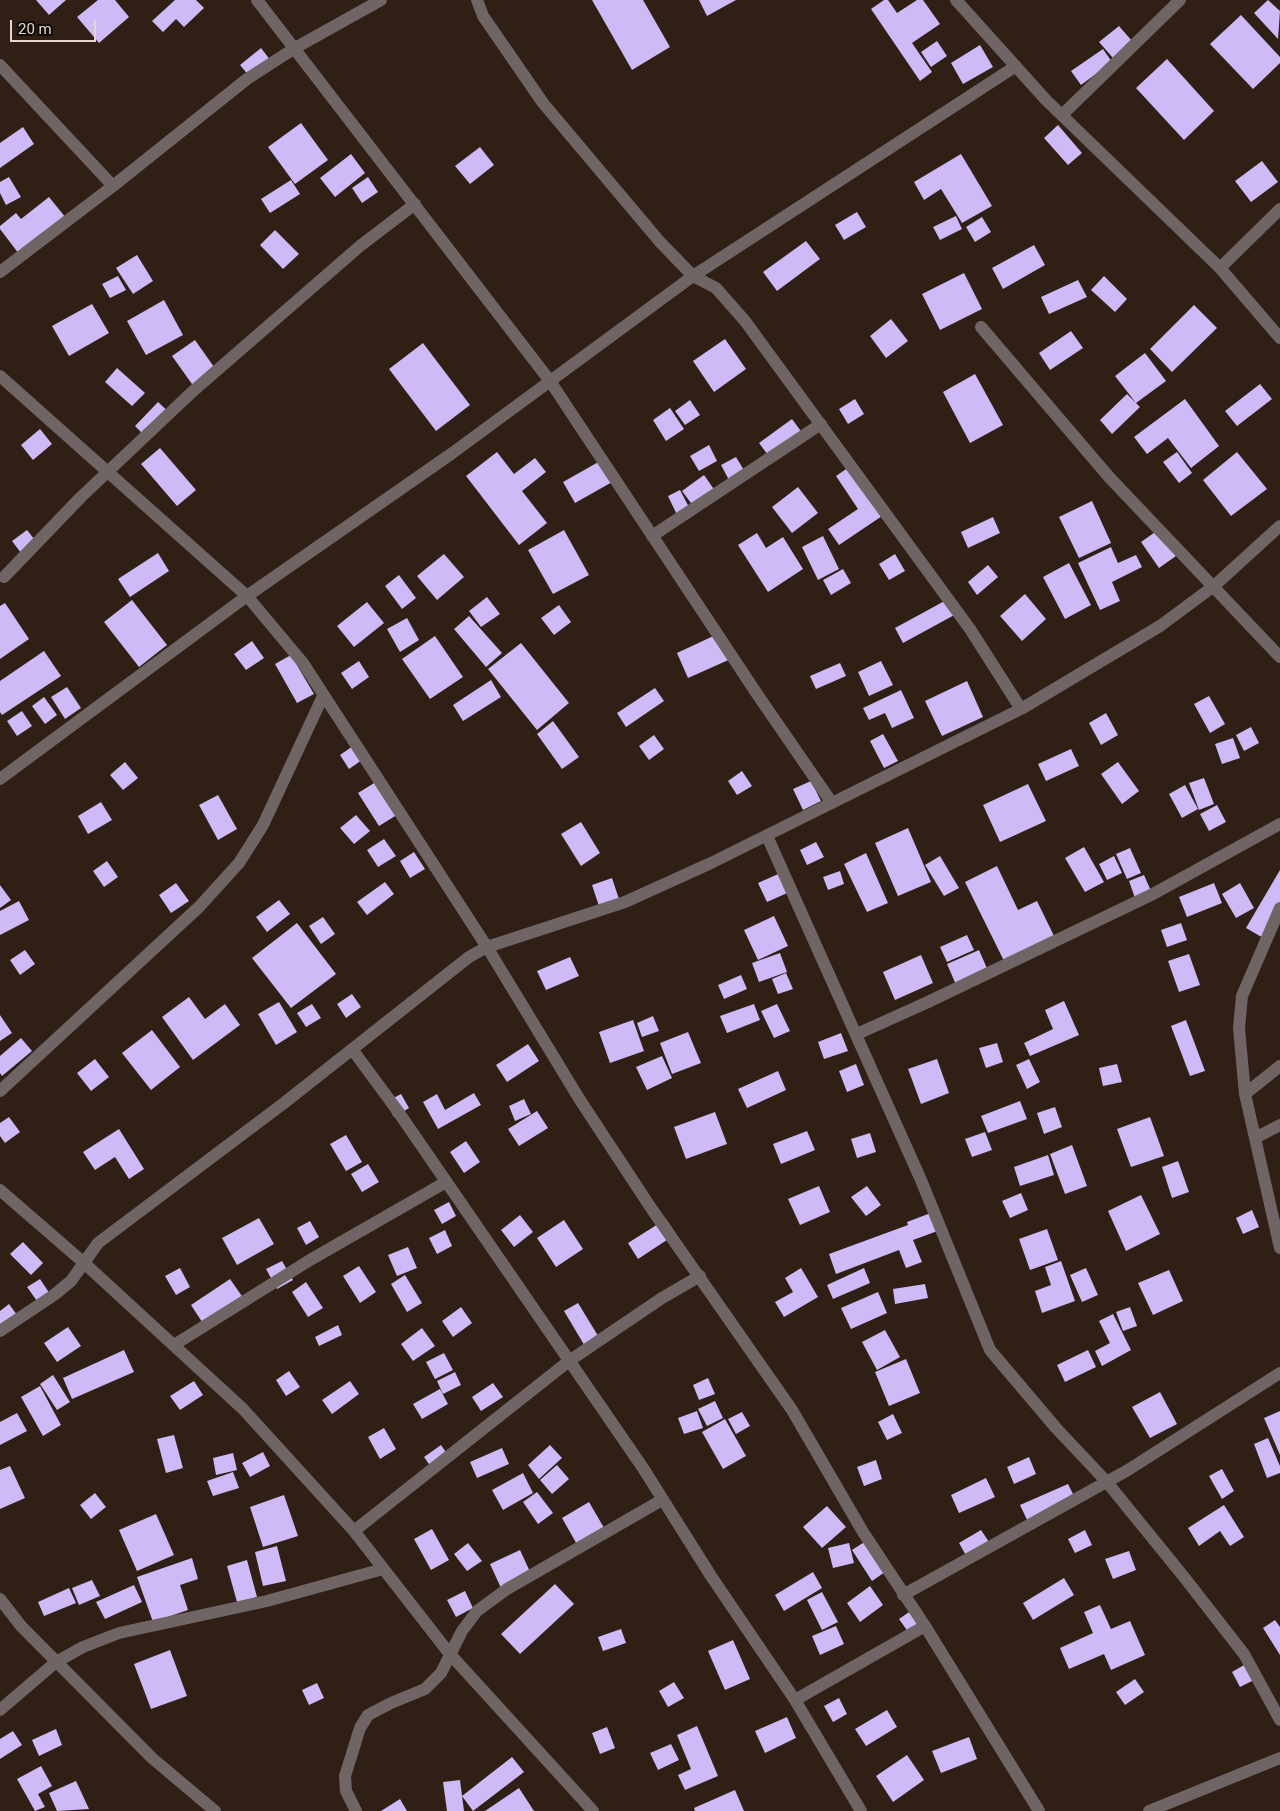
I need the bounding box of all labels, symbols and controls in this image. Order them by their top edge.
scale bar [12,10,99,42]
text: 20 m [18,20,52,38]

